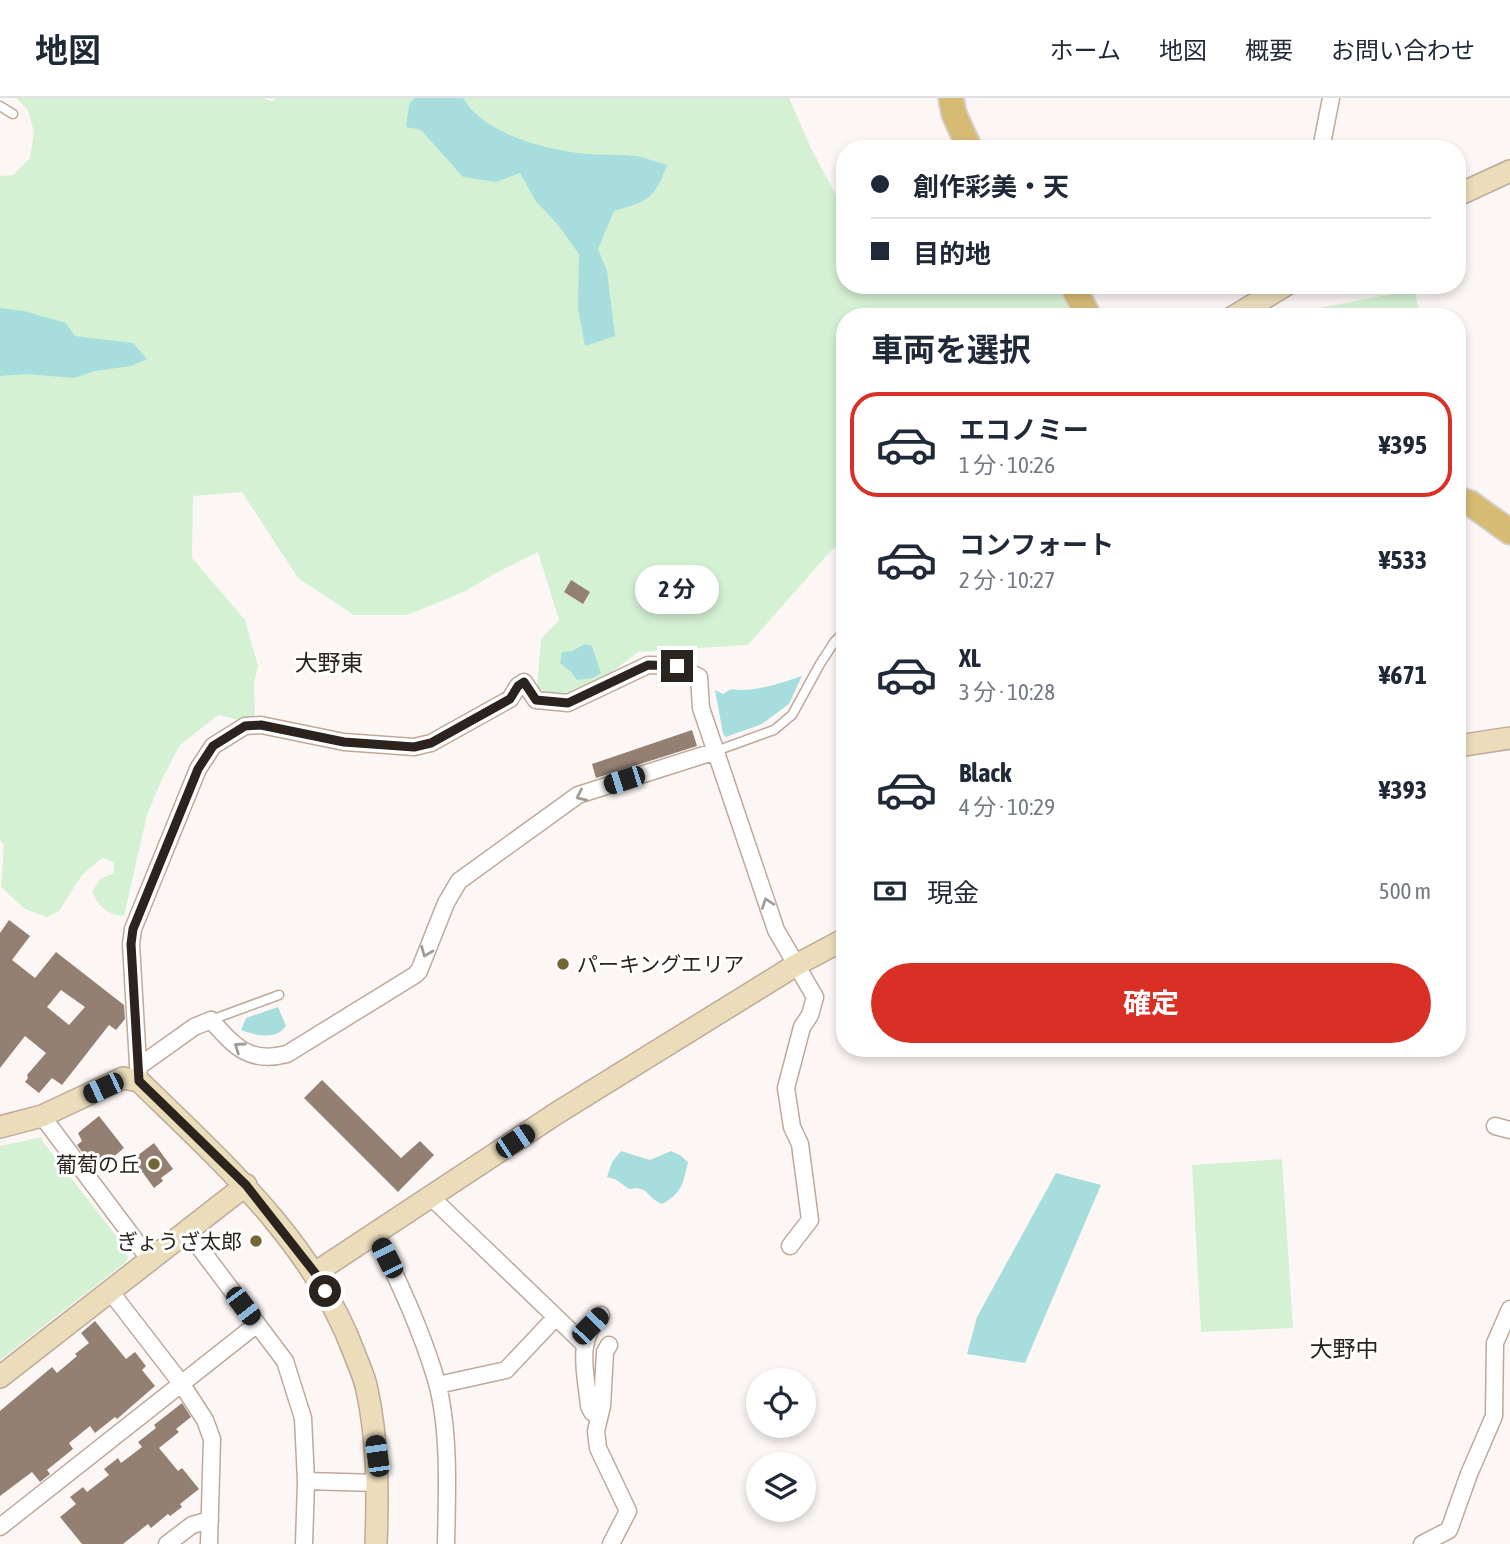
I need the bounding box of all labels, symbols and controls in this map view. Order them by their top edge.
text: 地図 [35,31,101,69]
text: ホーム [1050,37,1121,64]
text: 地図 [1159,37,1207,64]
text: 概要 [1245,37,1293,64]
text: お問い合わせ [1331,37,1475,64]
text: 創作彩美・天 [913,172,1069,202]
text: 目的地 [913,239,991,269]
text: 車両を選択 [871,331,1031,368]
icon: car [875,413,938,476]
text: エコノミー [959,415,1089,445]
text: ¥395 [1379,430,1427,460]
text: 1 分 · 10:26 [959,452,1055,478]
icon: car [875,528,938,591]
text: コンフォート [959,530,1114,560]
text: ¥533 [1379,545,1427,575]
callout: 2 分 [635,564,719,614]
text: 2 分 · 10:27 [959,567,1055,593]
text: 2 分 [659,576,695,602]
icon: car [875,643,938,706]
text: XL [959,643,981,673]
district label: 大野東 [295,650,364,676]
route end [661,650,693,682]
text: ¥671 [1379,660,1427,690]
text: 3 分 · 10:28 [959,679,1055,705]
icon: car [875,758,938,821]
text: Black [959,758,1011,788]
car [601,764,648,796]
text: ¥393 [1379,775,1427,805]
one-way arrow [576,788,588,802]
text: 4 分 · 10:29 [959,794,1055,820]
icon: cash [871,872,909,910]
text: 現金 [927,878,979,908]
text: 500 m [1379,878,1431,904]
one-way arrow [761,898,775,910]
one-way arrow [421,945,435,957]
place label: パーキングエリア [577,952,744,976]
marker: パーキングエリア [555,956,571,972]
button: 確定 [871,963,1431,1043]
one-way arrow [234,1043,247,1055]
car [80,1070,127,1106]
car [492,1121,539,1161]
place label: 葡萄の丘 [56,1152,140,1176]
marker: 葡萄の丘 [146,1156,162,1172]
place label: ぎょうざ太郎 [117,1229,242,1253]
marker: ぎょうざ太郎 [248,1233,264,1249]
car [369,1235,406,1281]
route start [309,1275,341,1307]
car [222,1283,265,1329]
car [568,1304,613,1348]
district label: 大野中 [1310,1336,1379,1362]
map controls [746,1368,816,1522]
button: locate [746,1368,816,1438]
car [364,1434,391,1478]
button: layers [746,1452,816,1522]

